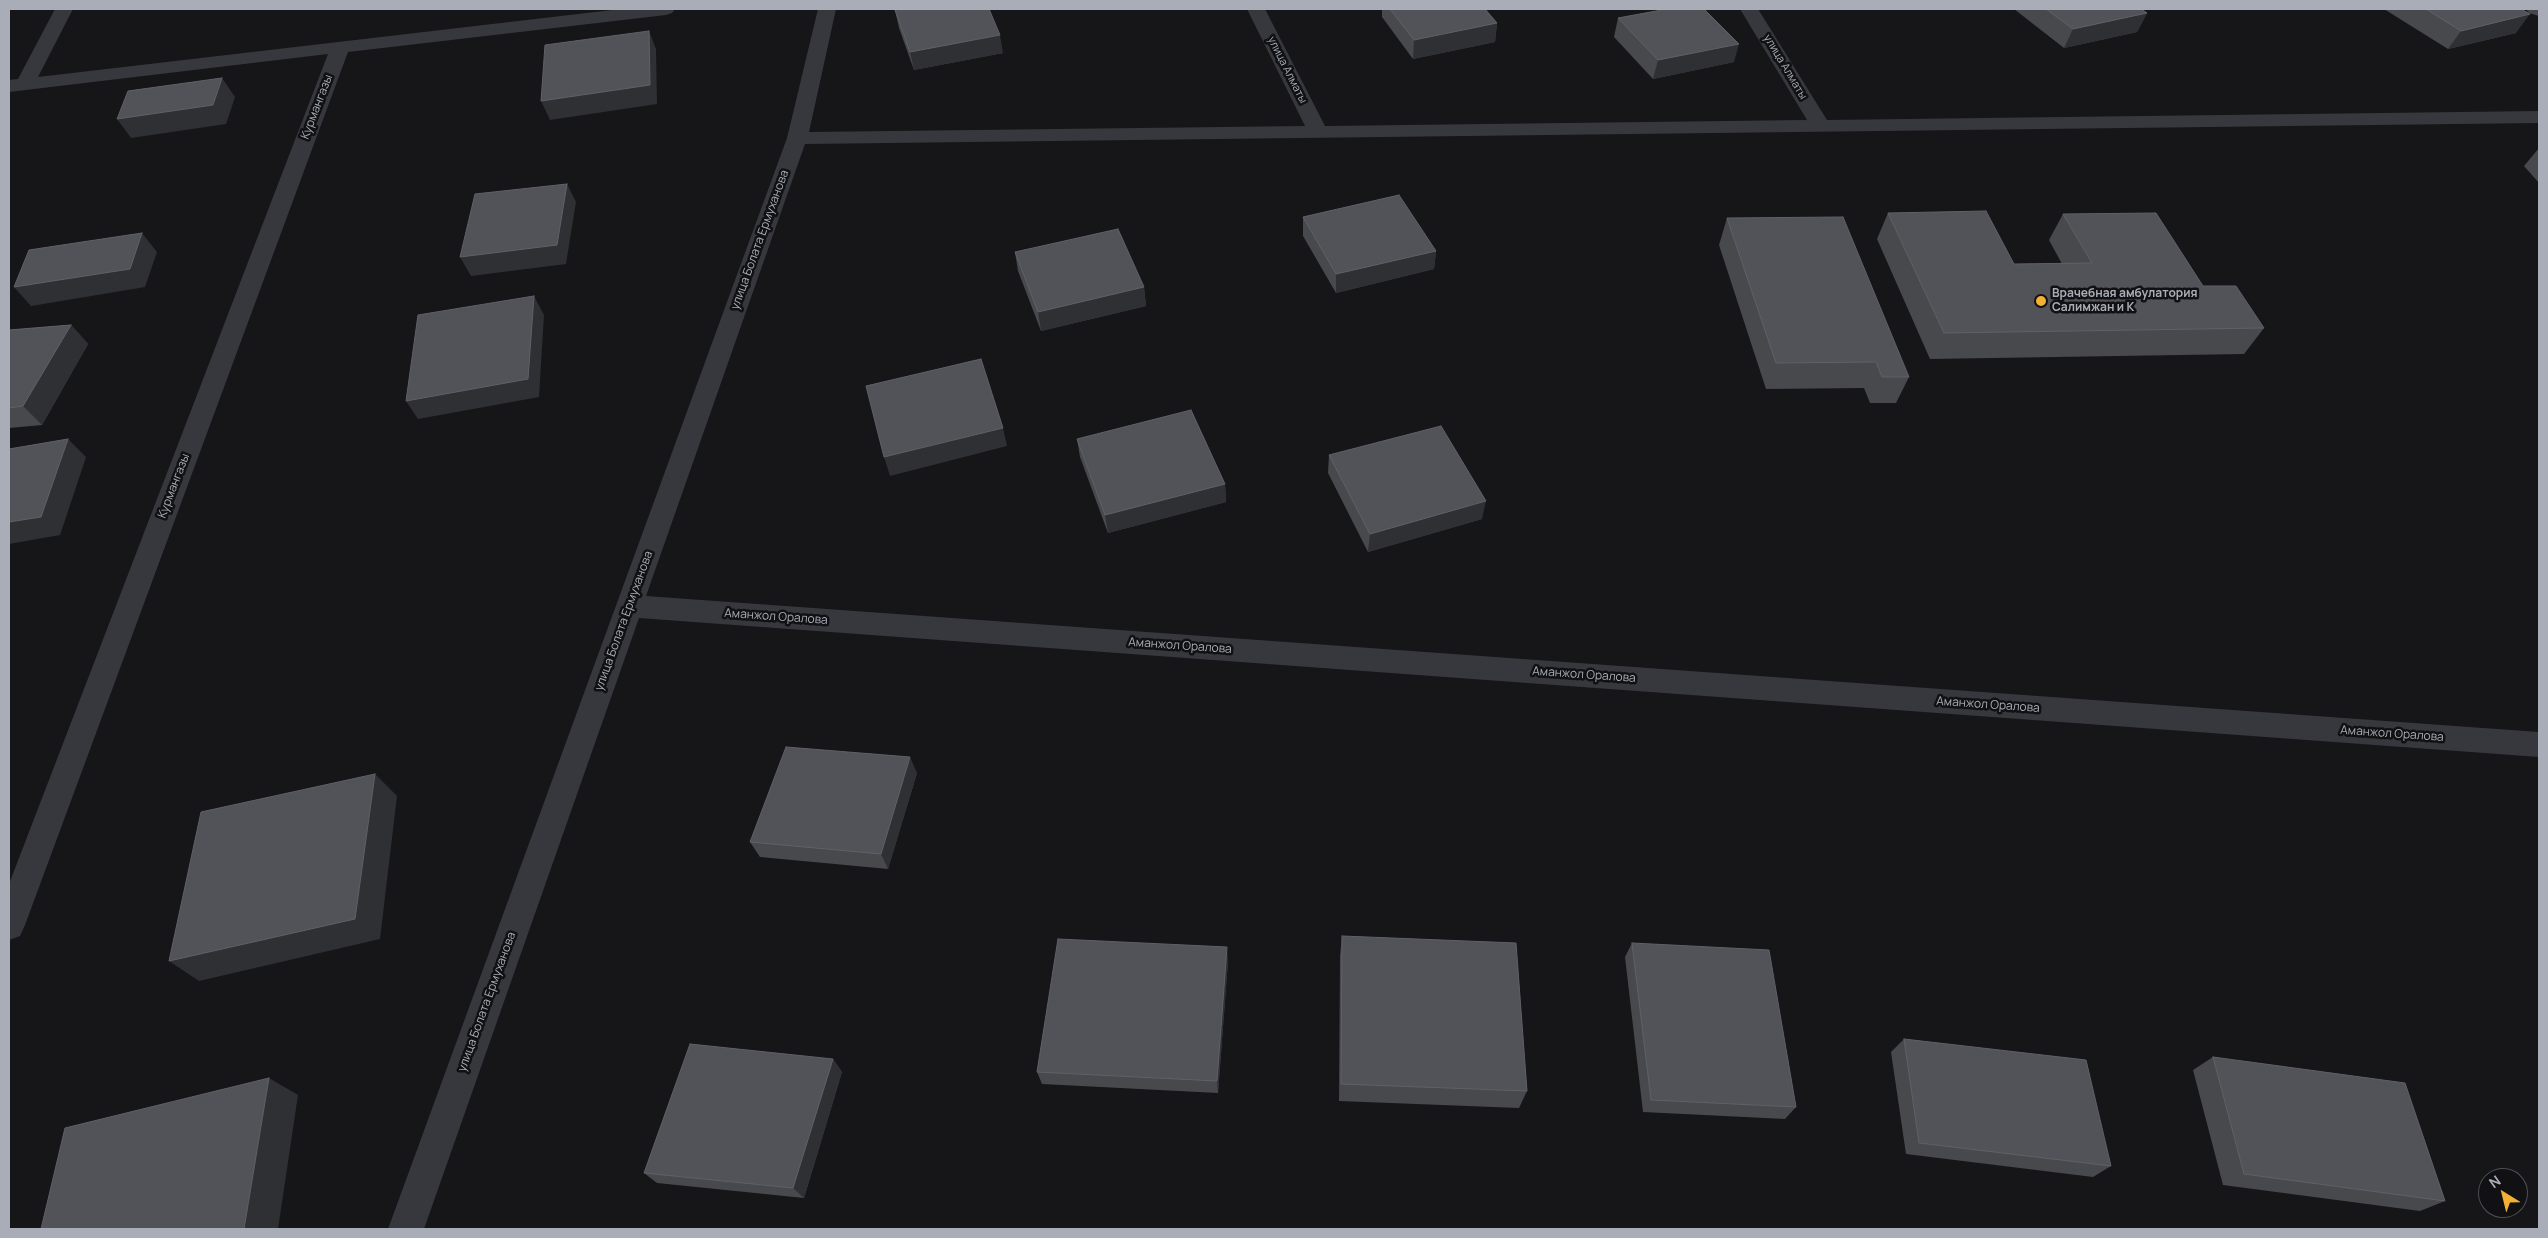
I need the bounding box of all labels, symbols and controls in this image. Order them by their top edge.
street label: улица Алматы [1760,32,1810,102]
street label: улица Алматы [1264,34,1310,106]
street label: Курмангазы [298,73,336,141]
street label: улица Болата Ермуханова [728,168,792,312]
place label: Врачебная амбулатория Салимжан и К [2052,287,2198,315]
marker: Врачебная амбулатория Салимжан и К [2034,294,2048,308]
street label: Курмангазы [155,452,193,520]
street label: улица Болата Ермуханова [592,549,656,693]
street label: Аманжол Оралова [724,606,828,628]
street label: Аманжол Оралова [1128,635,1232,657]
street label: Аманжол Оралова [1532,664,1636,686]
street label: Аманжол Оралова [1936,694,2040,716]
street label: Аманжол Оралова [2340,723,2444,745]
street label: улица Болата Ермуханова [455,930,519,1074]
north arrow [2478,1168,2528,1218]
text: N [2485,1171,2504,1192]

